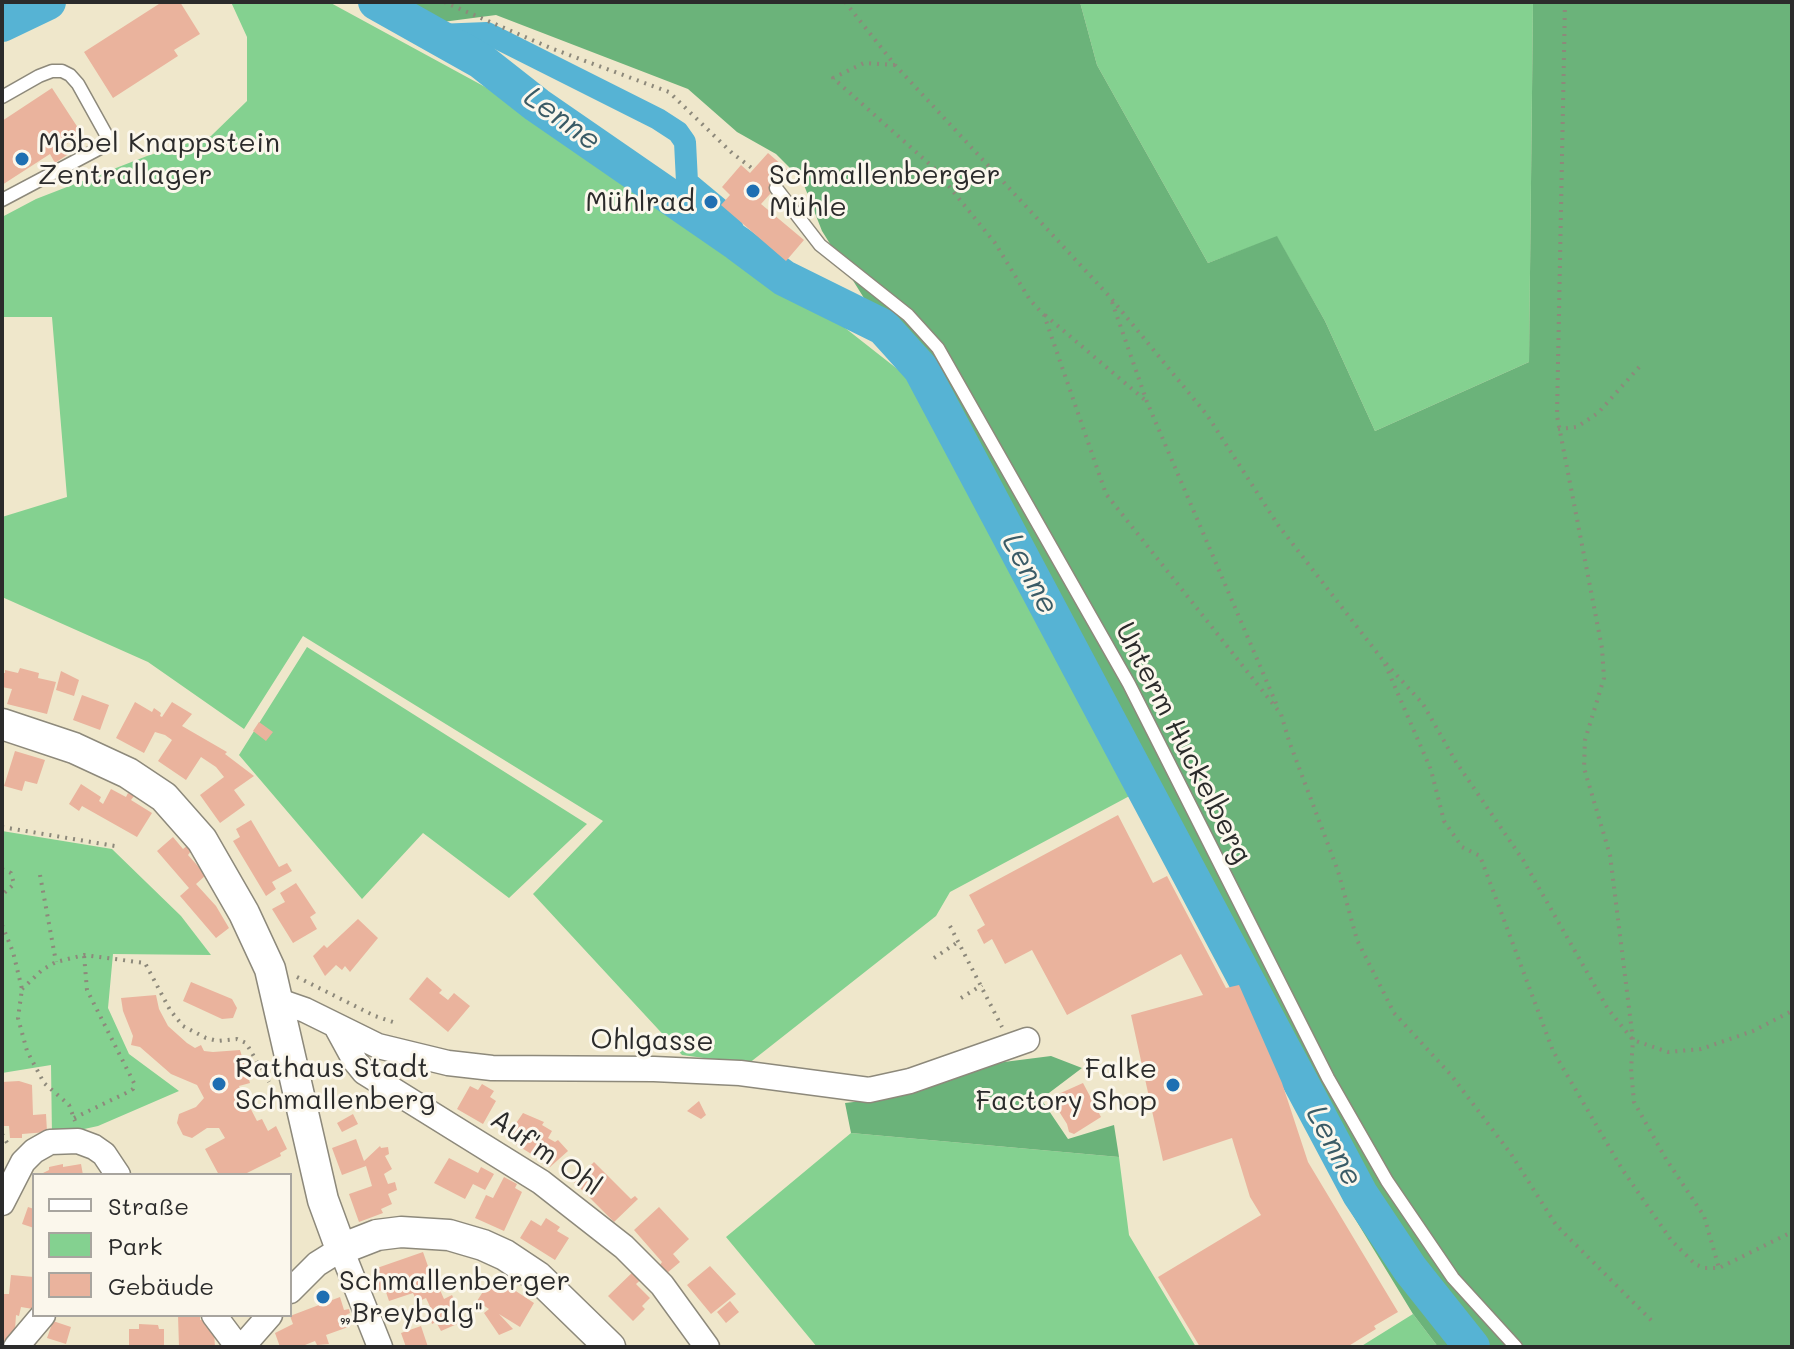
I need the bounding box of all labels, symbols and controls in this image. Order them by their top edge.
water label: Lenne [517,79,607,159]
place label: Möbel Knappstein Zentrallager [38,126,280,192]
marker: Möbel Knappstein Zentrallager [13,150,31,168]
place label: Schmallenberger Mühle [769,158,1001,224]
marker: Schmallenberger Mühle [744,182,762,200]
place label: Mühlrad [585,185,695,219]
marker: Mühlrad [702,193,720,211]
water label: Lenne [994,528,1066,620]
street label: Unterm Huckelberg [1108,617,1258,869]
street label: Ohlgasse [590,1023,714,1059]
place label: Rathaus Stadt Schmallenberg [235,1051,435,1117]
place label: Falke Factory Shop [975,1052,1157,1118]
marker: Rathaus Stadt Schmallenberg [210,1075,228,1093]
marker: Falke Factory Shop [1164,1076,1182,1094]
water label: Lenne [1298,1100,1370,1192]
street label: Auf'm Ohl [484,1103,608,1203]
legend [32,1173,292,1317]
text: Straße [108,1190,189,1221]
text: Park [108,1230,162,1261]
place label: Schmallenberger „Breybalg" [339,1264,571,1330]
text: Gebäude [108,1270,214,1301]
marker: Schmallenberger „Breybalg" [314,1288,332,1306]

